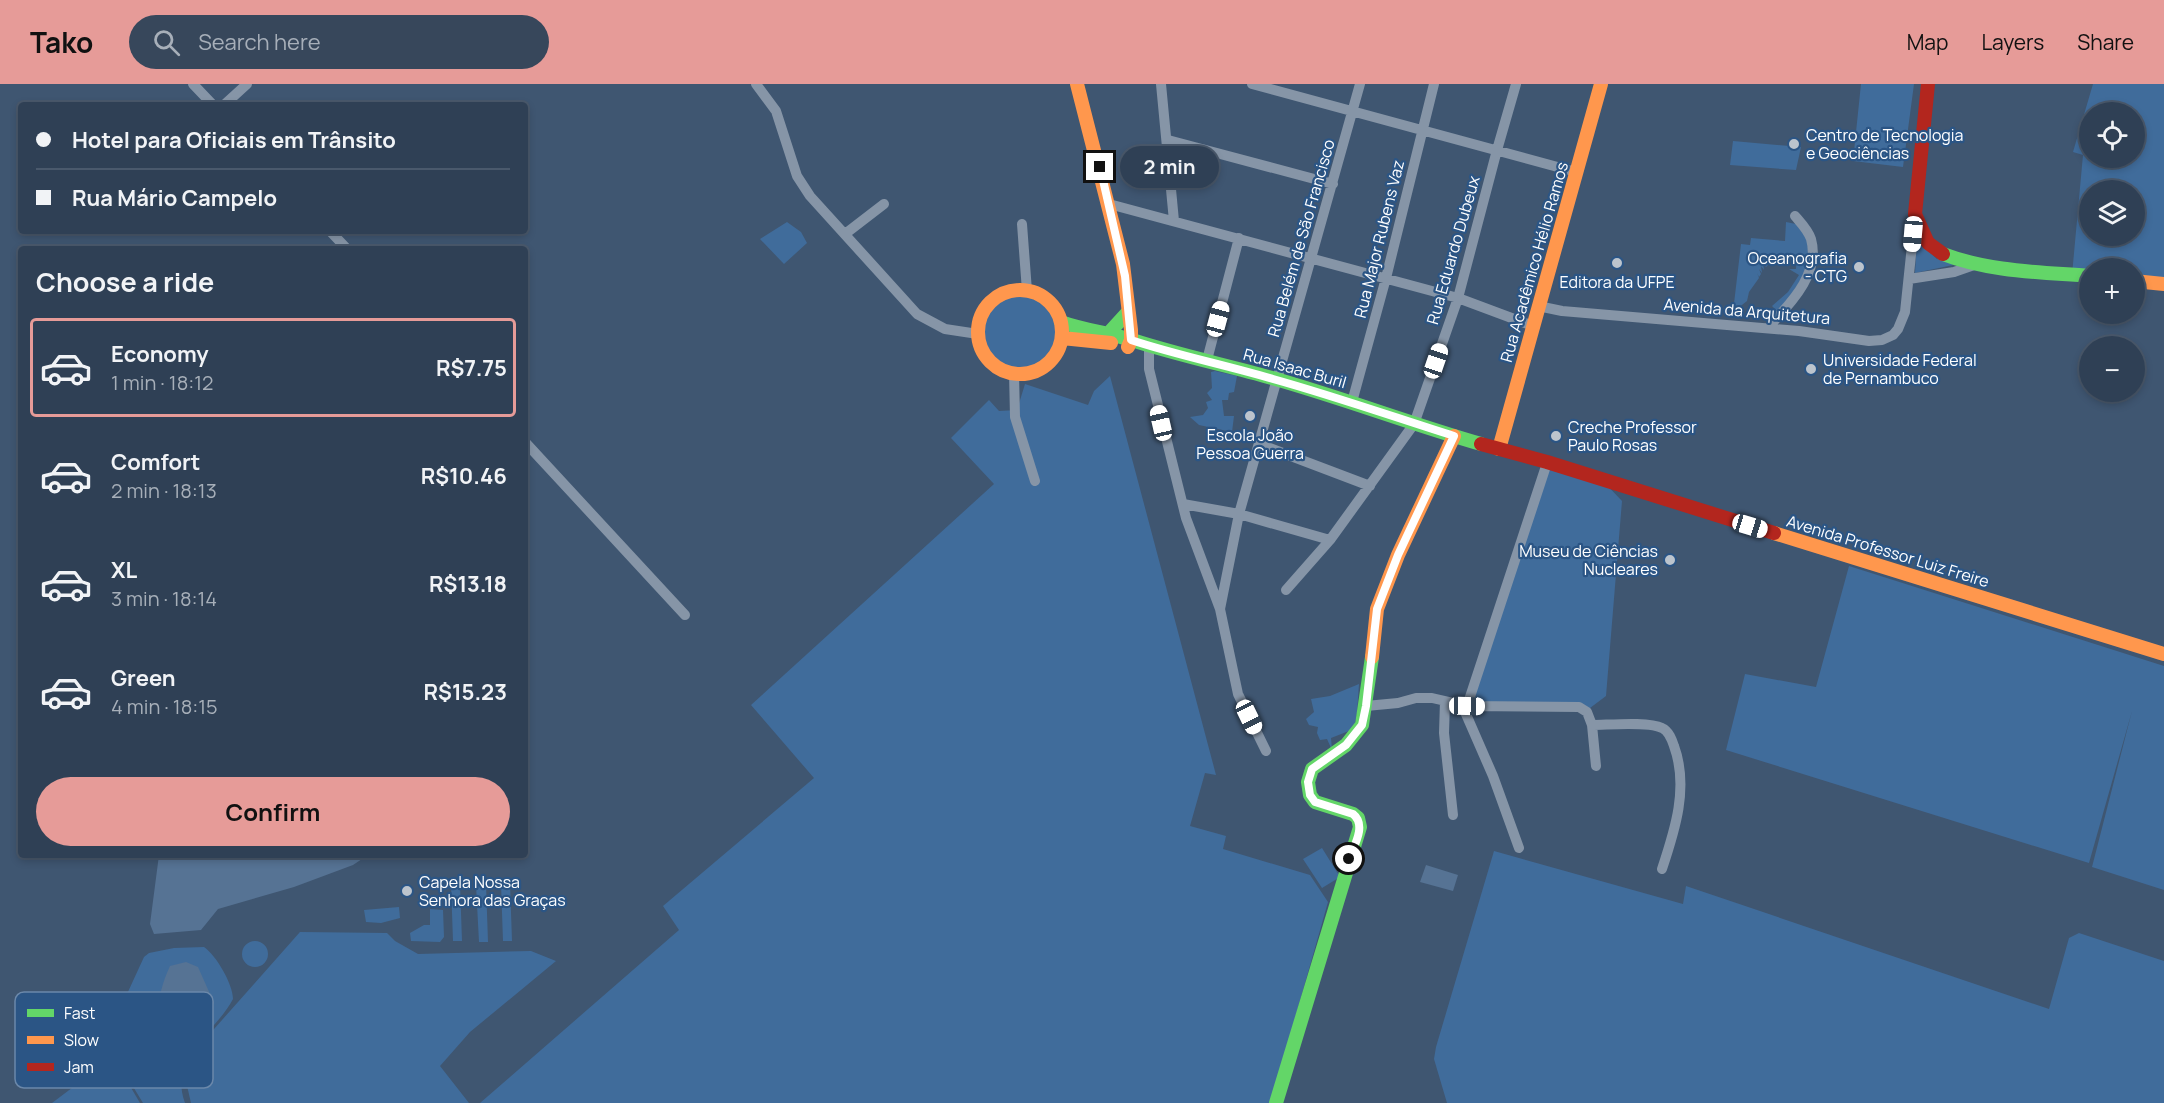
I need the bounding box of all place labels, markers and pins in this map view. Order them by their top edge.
place label: Centro de Tecnologia e Geociências [1806,124,1963,164]
marker: Centro de Tecnologia e Geociências [1787,137,1801,151]
place label: Oceanografia - CTG [1747,247,1847,287]
marker: Editora da UFPE [1610,256,1624,270]
marker: Oceanografia - CTG [1852,260,1866,274]
place label: Editora da UFPE [1559,271,1675,293]
place label: Universidade Federal de Pernambuco [1823,349,1977,389]
marker: Universidade Federal de Pernambuco [1804,362,1818,376]
marker: Escola João Pessoa Guerra [1243,409,1257,423]
place label: Creche Professor Paulo Rosas [1568,416,1697,456]
place label: Escola João Pessoa Guerra [1196,424,1304,464]
marker: Creche Professor Paulo Rosas [1549,429,1563,443]
place label: Museu de Ciências Nucleares [1519,540,1658,580]
marker: Museu de Ciências Nucleares [1663,553,1677,567]
place label: Capela Nossa Senhora das Graças [419,871,566,911]
marker: Capela Nossa Senhora das Graças [400,884,414,898]

